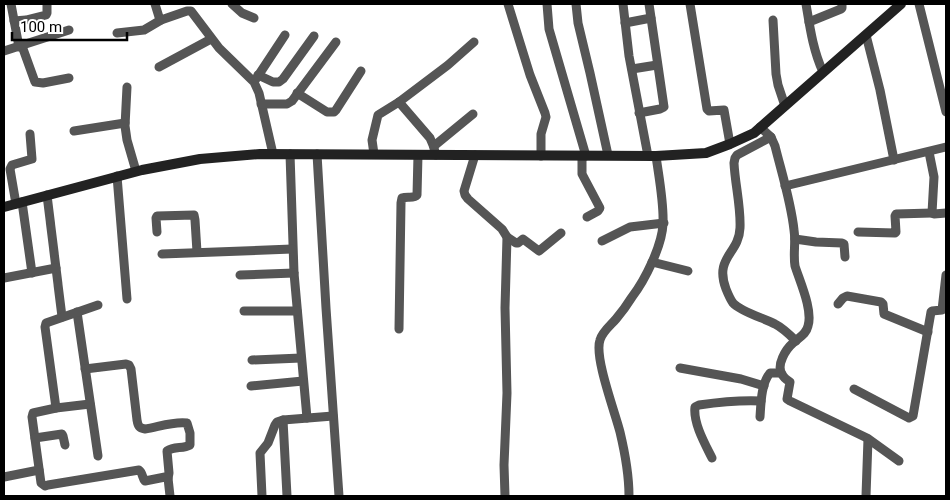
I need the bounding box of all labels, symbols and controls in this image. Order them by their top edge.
scale bar [12,10,128,42]
text: 100 m [20,18,62,36]

